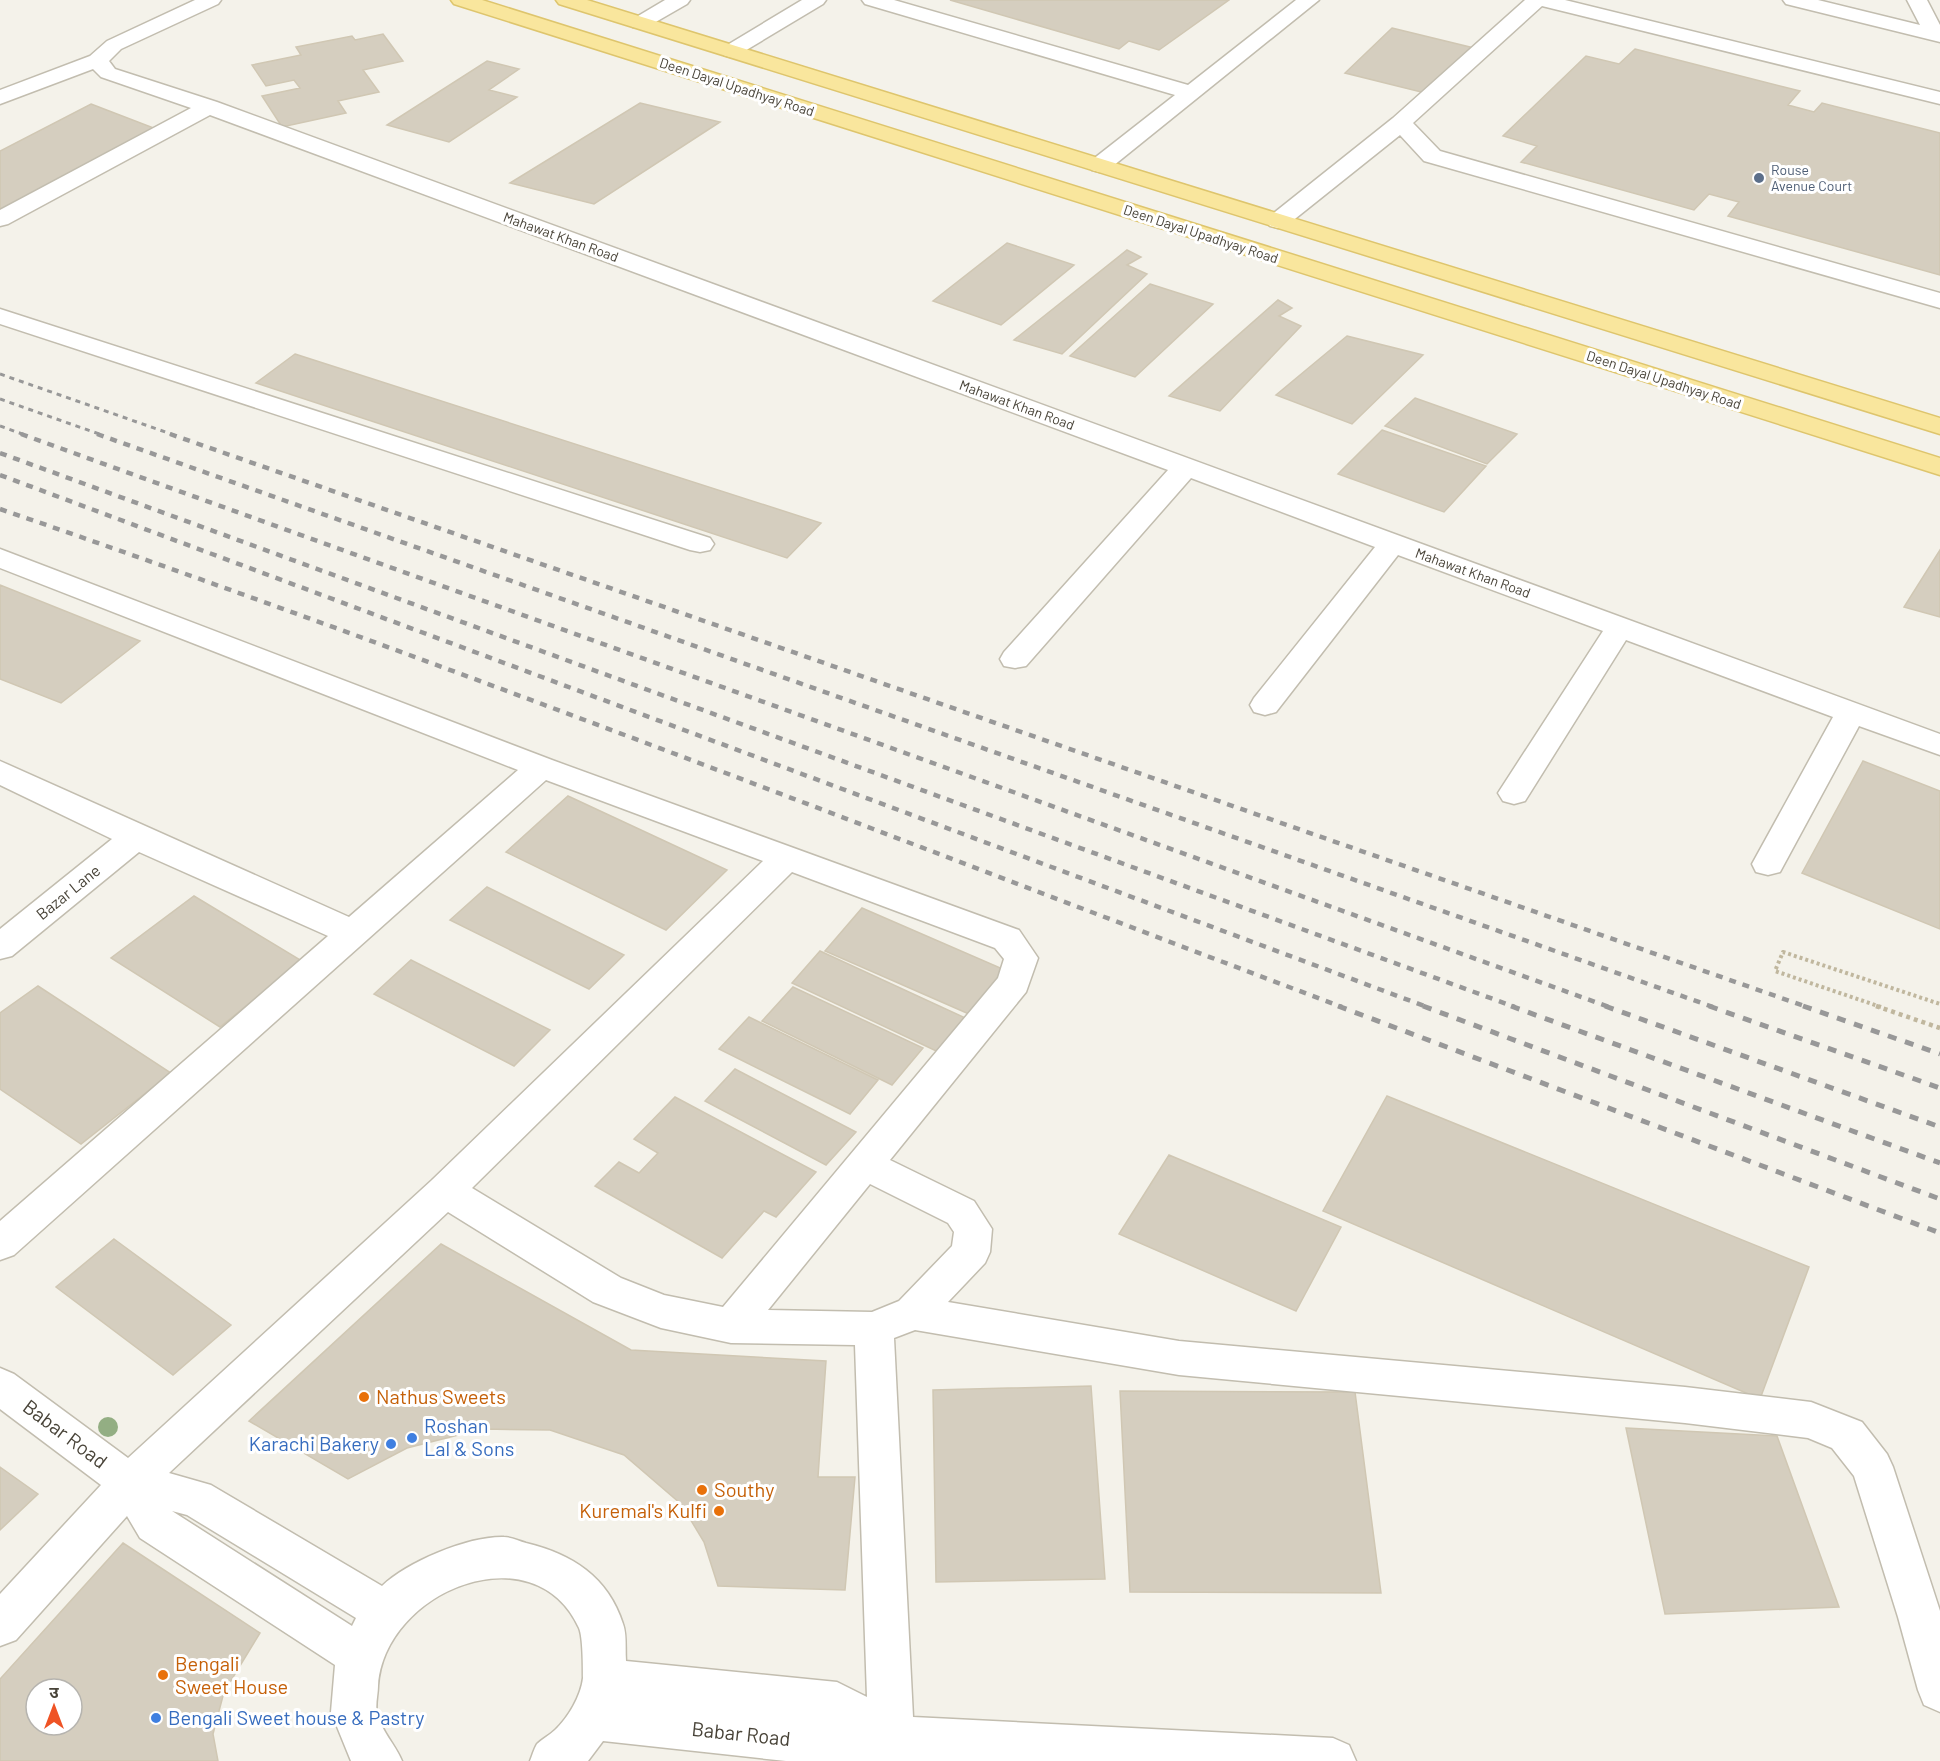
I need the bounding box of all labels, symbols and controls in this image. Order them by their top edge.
street label: Deen Dayal Upadhyay Road [658,53,817,120]
place label: Rouse Avenue Court [1771,161,1852,194]
marker: Rouse Avenue Court [1752,171,1766,185]
street label: Deen Dayal Upadhyay Road [1122,200,1281,267]
street label: Mahawat Khan Road [501,208,621,265]
street label: Deen Dayal Upadhyay Road [1585,346,1744,413]
street label: Mahawat Khan Road [957,376,1077,433]
street label: Mahawat Khan Road [1413,544,1533,601]
street label: Bazar Lane [32,860,103,923]
place label: Nathus Sweets [376,1384,506,1408]
marker: Nathus Sweets [357,1390,371,1404]
street label: Babar Road [19,1394,112,1473]
place label: Roshan Lal & Sons [424,1413,514,1460]
place label: Karachi Bakery [249,1431,379,1455]
marker: Roshan Lal & Sons [405,1431,419,1445]
marker: Karachi Bakery [384,1437,398,1451]
place label: Southy [714,1477,774,1501]
marker: Southy [695,1483,709,1497]
place label: Kuremal's Kulfi [579,1498,707,1522]
marker: Kuremal's Kulfi [712,1504,726,1518]
place label: Bengali Sweet House [175,1651,288,1698]
marker: Bengali Sweet House [156,1668,170,1682]
north arrow [24,1677,84,1737]
text: उ [49,1682,59,1701]
place label: Bengali Sweet house & Pastry [168,1705,424,1729]
marker: Bengali Sweet house & Pastry [149,1711,163,1725]
street label: Babar Road [690,1716,792,1750]

